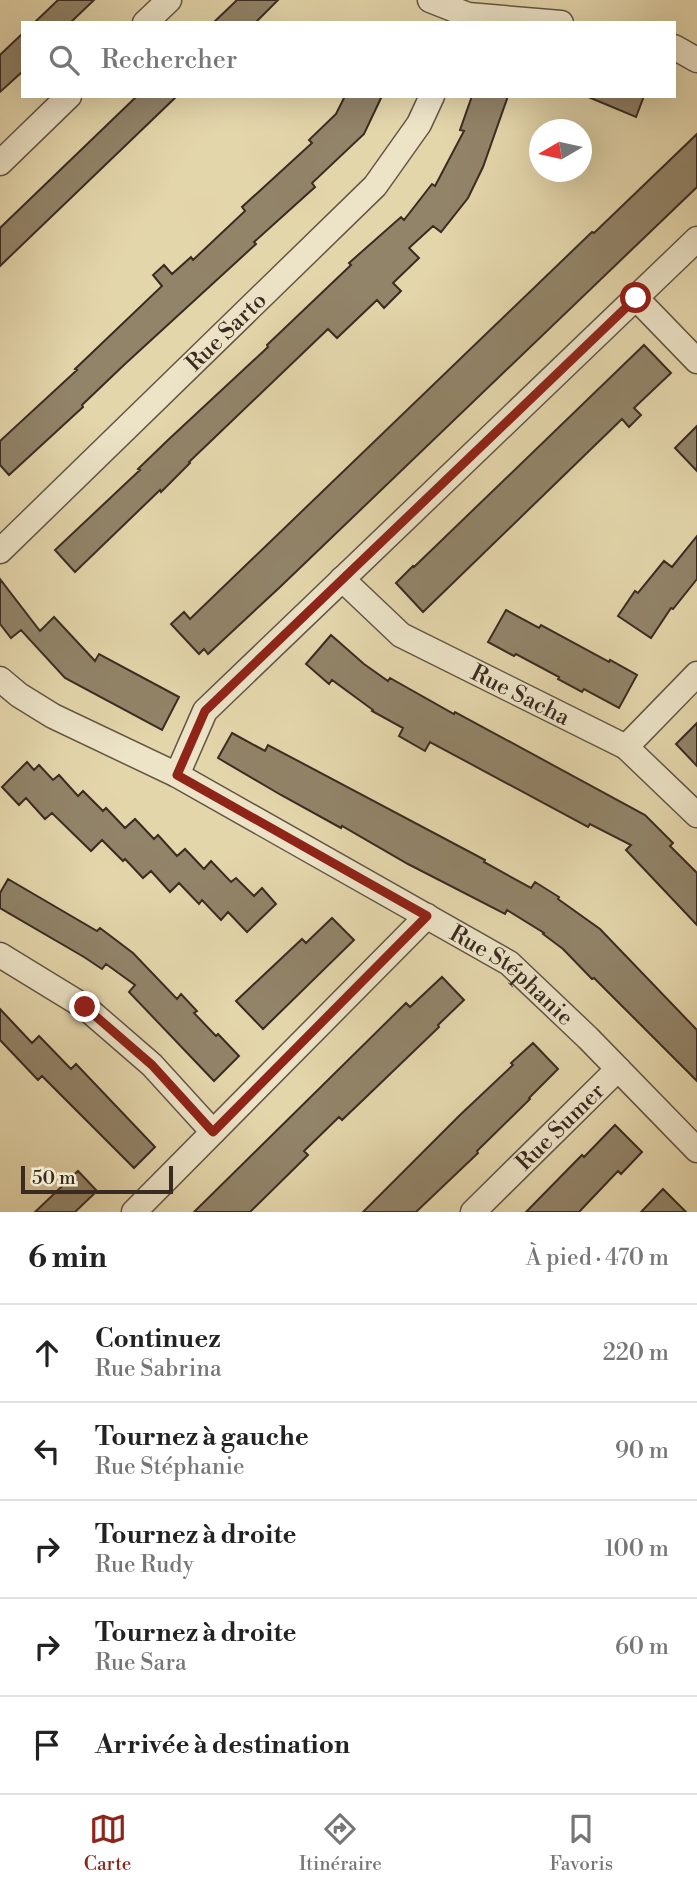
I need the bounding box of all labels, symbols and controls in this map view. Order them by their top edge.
search box [21,21,676,98]
icon: search [45,41,83,79]
text: Rechercher [101,44,237,76]
north arrow [529,119,592,182]
route start [620,282,651,313]
street label: Rue Sarto [180,287,273,377]
street label: Rue Sacha [466,659,575,732]
street label: Rue Stéphanie [445,919,579,1032]
route end [69,991,100,1022]
street label: Rue Sumer [510,1077,611,1177]
scale bar [21,1163,173,1195]
text: 50 m [32,1166,76,1190]
text: 6 min [28,1239,107,1277]
text: À pied · 470 m [526,1244,669,1272]
text: Continuez [95,1323,221,1355]
icon: ahead [28,1334,66,1372]
text: 220 m [603,1339,669,1367]
text: Rue Sabrina [95,1355,222,1383]
text: Tournez à gauche [95,1421,309,1453]
icon: left [28,1432,66,1470]
text: 90 m [615,1437,669,1465]
text: Rue Stéphanie [95,1453,245,1481]
text: Tournez à droite [95,1519,297,1551]
icon: right [28,1530,66,1568]
text: 100 m [604,1535,669,1563]
text: Rue Rudy [95,1551,194,1579]
text: Tournez à droite [95,1617,297,1649]
icon: right [28,1628,66,1666]
text: 60 m [615,1633,669,1661]
text: Rue Sara [95,1649,187,1677]
icon: arrive [28,1726,66,1764]
text: Arrivée à destination [95,1729,350,1761]
tab: Carte [84,1810,131,1876]
tab: Itinéraire [299,1810,382,1876]
tab: Favoris [550,1810,613,1876]

